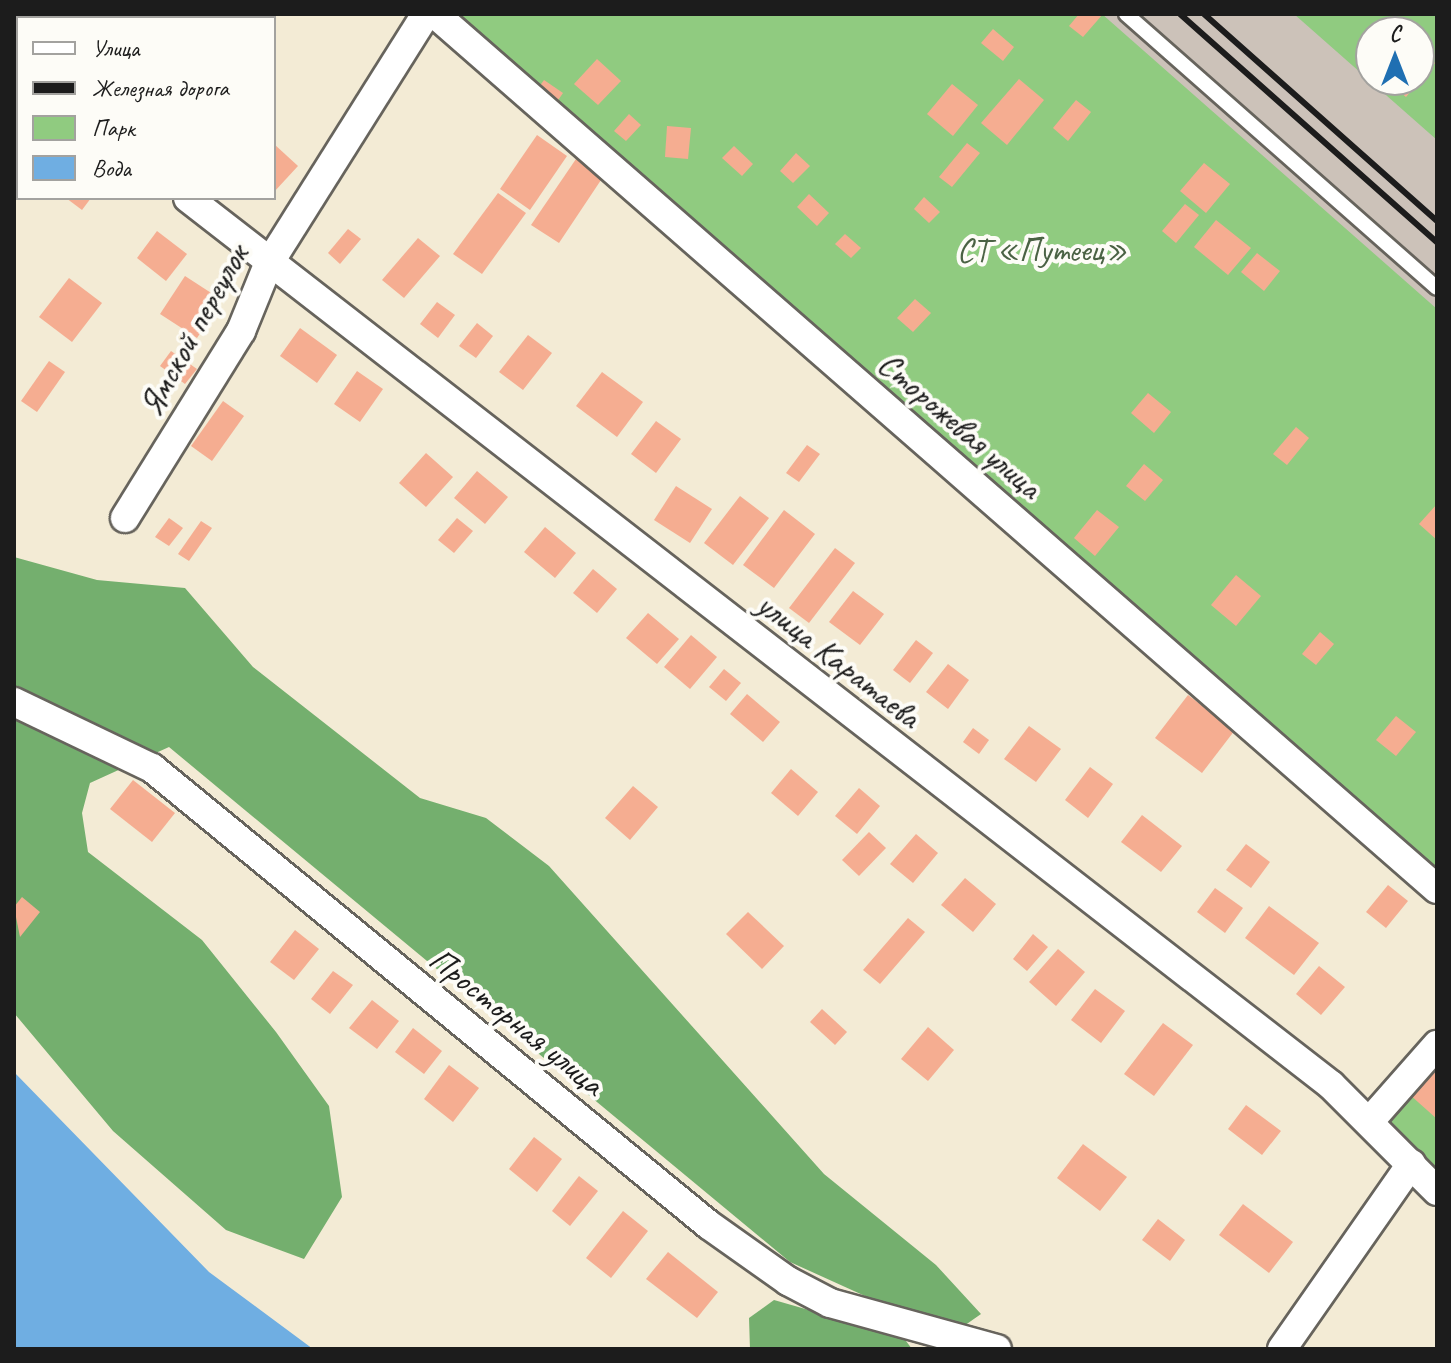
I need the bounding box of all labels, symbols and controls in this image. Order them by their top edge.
legend [16,16,276,200]
north arrow [1355,16,1435,96]
text: С [1390,20,1400,48]
text: Улица [92,33,140,63]
text: Железная дорога [92,73,229,103]
text: Парк [92,113,135,143]
text: Вода [92,153,131,183]
park label: СТ «Путеец» [957,230,1127,270]
street label: Ямской переулок [129,237,257,423]
street label: Сторожевая улица [869,342,1051,508]
street label: улица Каратаева [748,582,930,738]
street label: Просторная улица [421,938,613,1104]

